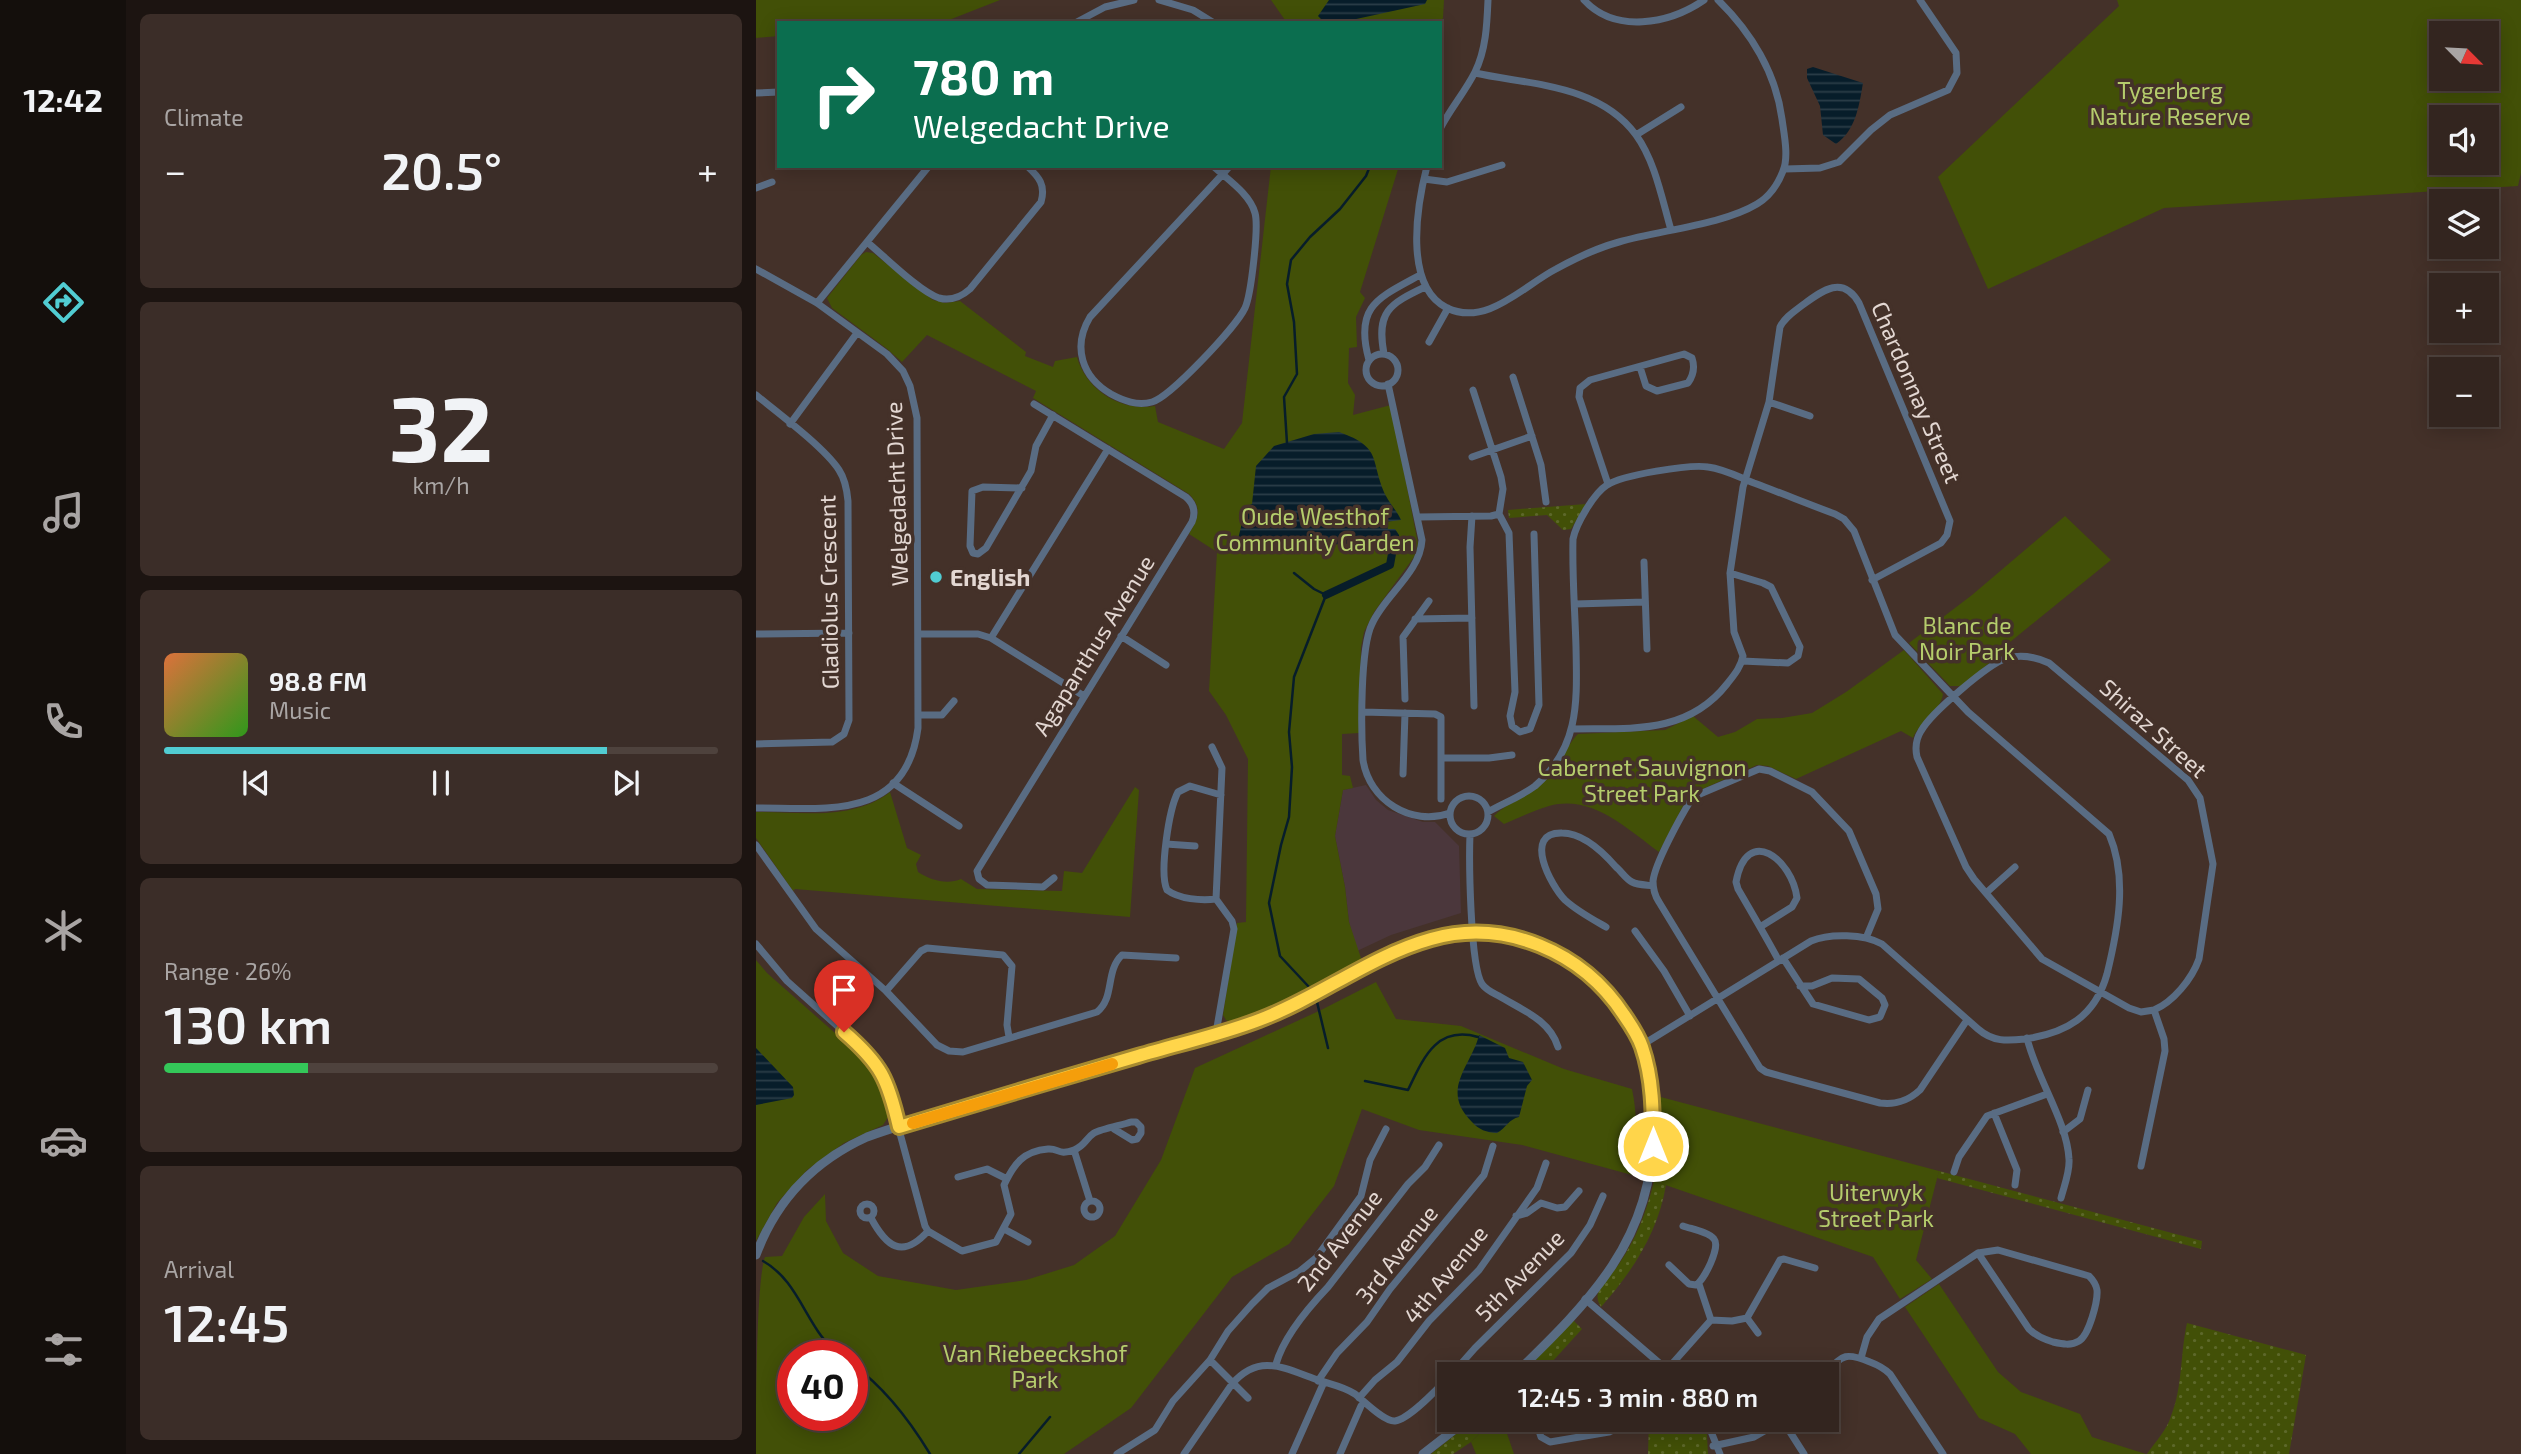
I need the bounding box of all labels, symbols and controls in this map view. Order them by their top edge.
north arrow [2429,21,2499,91]
map controls [2429,21,2499,427]
text: 780 m [913,46,1054,105]
icon: right [798,49,889,140]
park label: Tygerberg Nature Reserve [2089,76,2251,130]
text: 12:42 [23,80,103,118]
text: Climate [164,103,244,131]
button: sound [2429,105,2499,175]
text: Welgedacht Drive [913,106,1170,144]
text: 20.5° [381,138,502,200]
text: − [164,147,186,193]
text: + [697,147,718,193]
button: layers [2429,189,2499,259]
button: + [2429,273,2499,343]
icon: directions [39,278,88,327]
street label: Chardonnay Street [1866,297,1968,487]
button: − [2429,357,2499,427]
text: 32 [389,371,493,480]
street label: Welgedacht Drive [879,401,913,587]
text: km/h [412,471,470,499]
icon: music [39,488,88,537]
street label: Gladiolus Crescent [812,494,844,689]
park label: Oude Westhof Community Garden [1215,502,1415,556]
street label: Agapanthus Avenue [1026,550,1160,740]
place label: English [950,563,1030,591]
marker: English [928,569,944,585]
park label: Blanc de Noir Park [1919,611,2015,665]
text: 98.8 FM [269,665,367,696]
street label: Shiraz Street [2095,673,2214,784]
text: Music [269,696,331,724]
icon: phone [39,697,88,746]
park label: Cabernet Sauvignon Street Park [1537,753,1747,807]
icon: previous [237,764,275,802]
icon: pause [422,764,460,802]
icon: next [607,764,645,802]
icon: climate [39,906,88,955]
text: Range · 26% [164,957,292,985]
pin [814,960,874,1032]
icon: arrive [825,971,863,1009]
text: 130 km [164,992,332,1054]
position arrow [1616,1109,1690,1183]
icon: car [39,1116,88,1165]
park label: Uiterwyk Street Park [1818,1178,1934,1232]
street label: 2nd Avenue [1291,1184,1387,1296]
street label: 3rd Avenue [1349,1199,1443,1309]
street label: 4th Avenue [1397,1219,1493,1329]
street label: 5th Avenue [1469,1224,1569,1326]
text: Arrival [164,1255,234,1283]
text: 12:45 [164,1290,289,1352]
icon: filters [39,1325,88,1374]
park label: Van Riebeeckshof Park [943,1339,1128,1393]
speed limit sign: 40 [777,1340,868,1431]
text: 12:45 · 3 min · 880 m [1518,1381,1758,1412]

